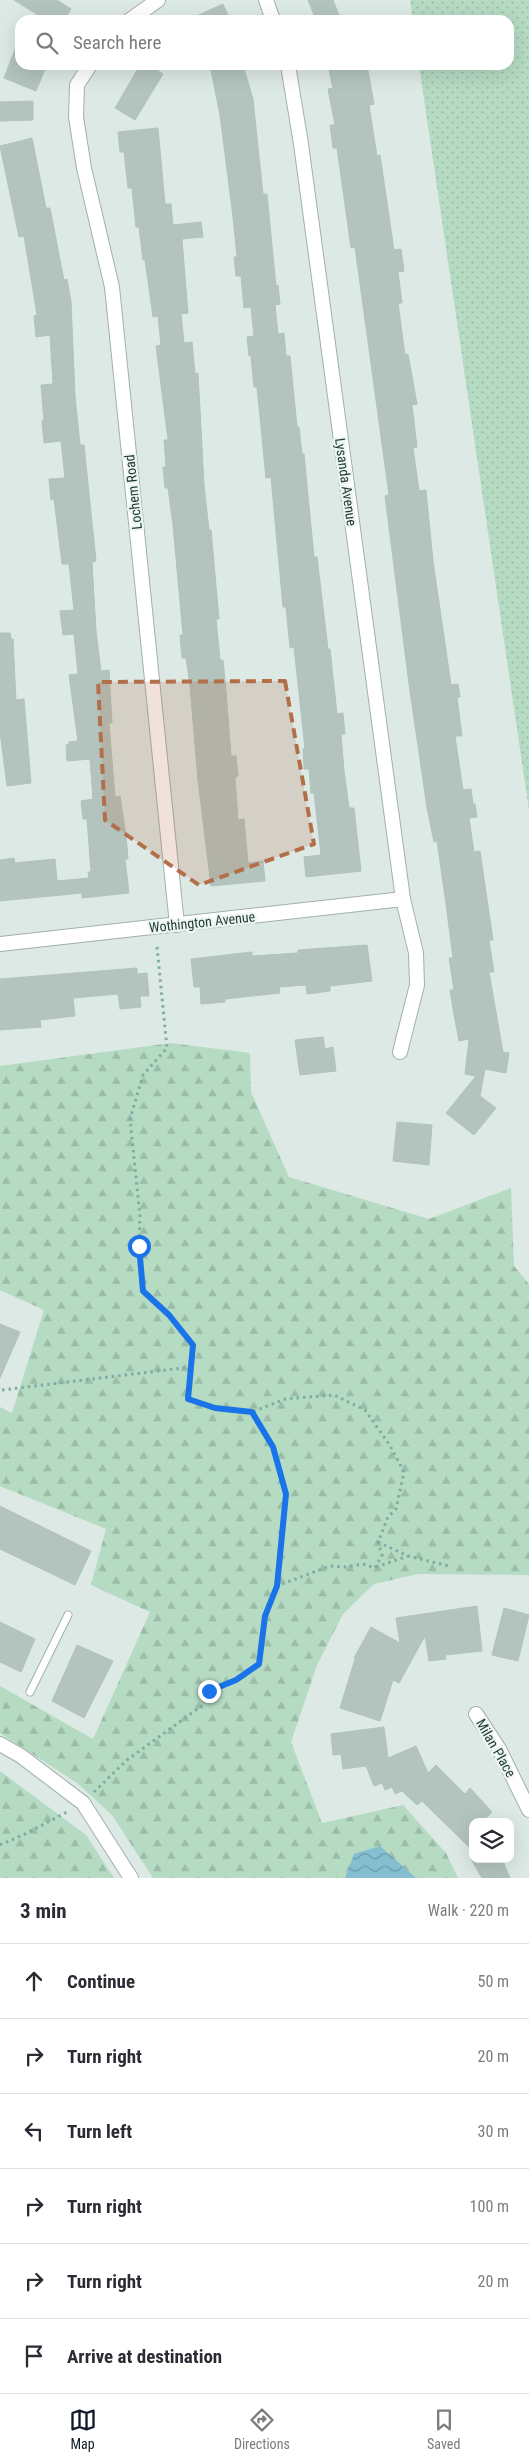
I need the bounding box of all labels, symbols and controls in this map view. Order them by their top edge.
search box [15,15,514,70]
icon: search [33,29,61,57]
text: Search here [73,31,161,54]
street label: Lysanda Avenue [332,437,360,527]
street label: Lochem Road [121,454,145,530]
street label: Wothington Avenue [148,908,256,936]
route start [128,1235,151,1258]
route end [198,1680,221,1703]
street label: Milan Place [473,1716,519,1780]
map controls [469,1818,514,1863]
button: layers [469,1818,514,1863]
text: 3 min [20,1899,67,1923]
text: Walk · 220 m [428,1901,509,1920]
icon: ahead [20,1967,48,1995]
text: Continue [67,1970,135,1993]
text: 50 m [477,1972,509,1991]
icon: right [20,2042,48,2070]
text: Turn right [67,2045,142,2068]
text: 20 m [477,2047,509,2066]
icon: left [20,2117,48,2145]
text: Turn left [67,2120,132,2143]
text: 30 m [477,2122,509,2141]
icon: right [20,2192,48,2220]
text: Turn right [67,2195,142,2218]
text: 100 m [470,2197,509,2216]
icon: right [20,2267,48,2295]
text: Turn right [67,2270,142,2293]
text: 20 m [477,2272,509,2291]
icon: arrive [20,2342,48,2370]
text: Arrive at destination [67,2345,222,2368]
tab: Map [69,2406,97,2452]
tab: Directions [234,2406,290,2452]
tab: Saved [427,2406,460,2452]

